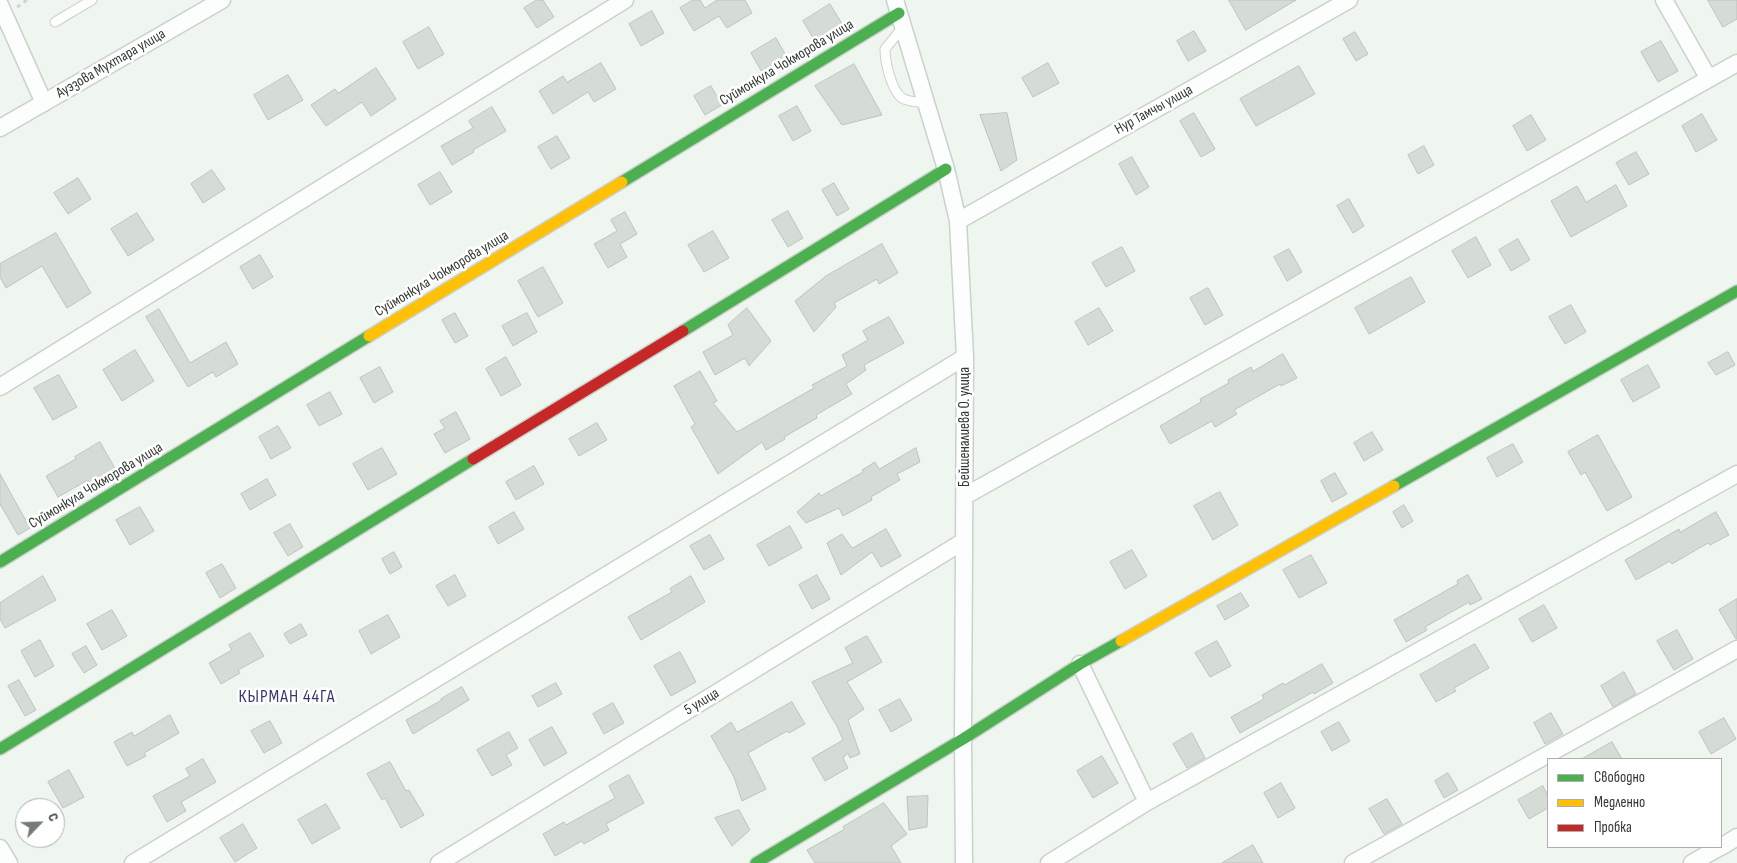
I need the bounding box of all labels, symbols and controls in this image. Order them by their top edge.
street label: Суймонкула Чокморова улица [717,16,857,110]
street label: Ауэзова Мухтара улица [53,25,169,103]
street label: Нур Тамчы улица [1112,81,1196,139]
street label: Суймонкула Чокморова улица [372,227,512,321]
street label: Бейшеналиева О. улица [956,367,974,487]
street label: Суймонкула Чокморова улица [26,439,166,533]
street label: 5 улица [681,685,723,719]
district label: КЫРМАН 44ГА [237,686,337,708]
legend [1547,758,1722,848]
text: Свободно [1594,768,1645,787]
text: Медленно [1594,793,1645,812]
north arrow [15,798,65,848]
text: С [44,810,62,824]
text: Пробка [1594,818,1632,837]

